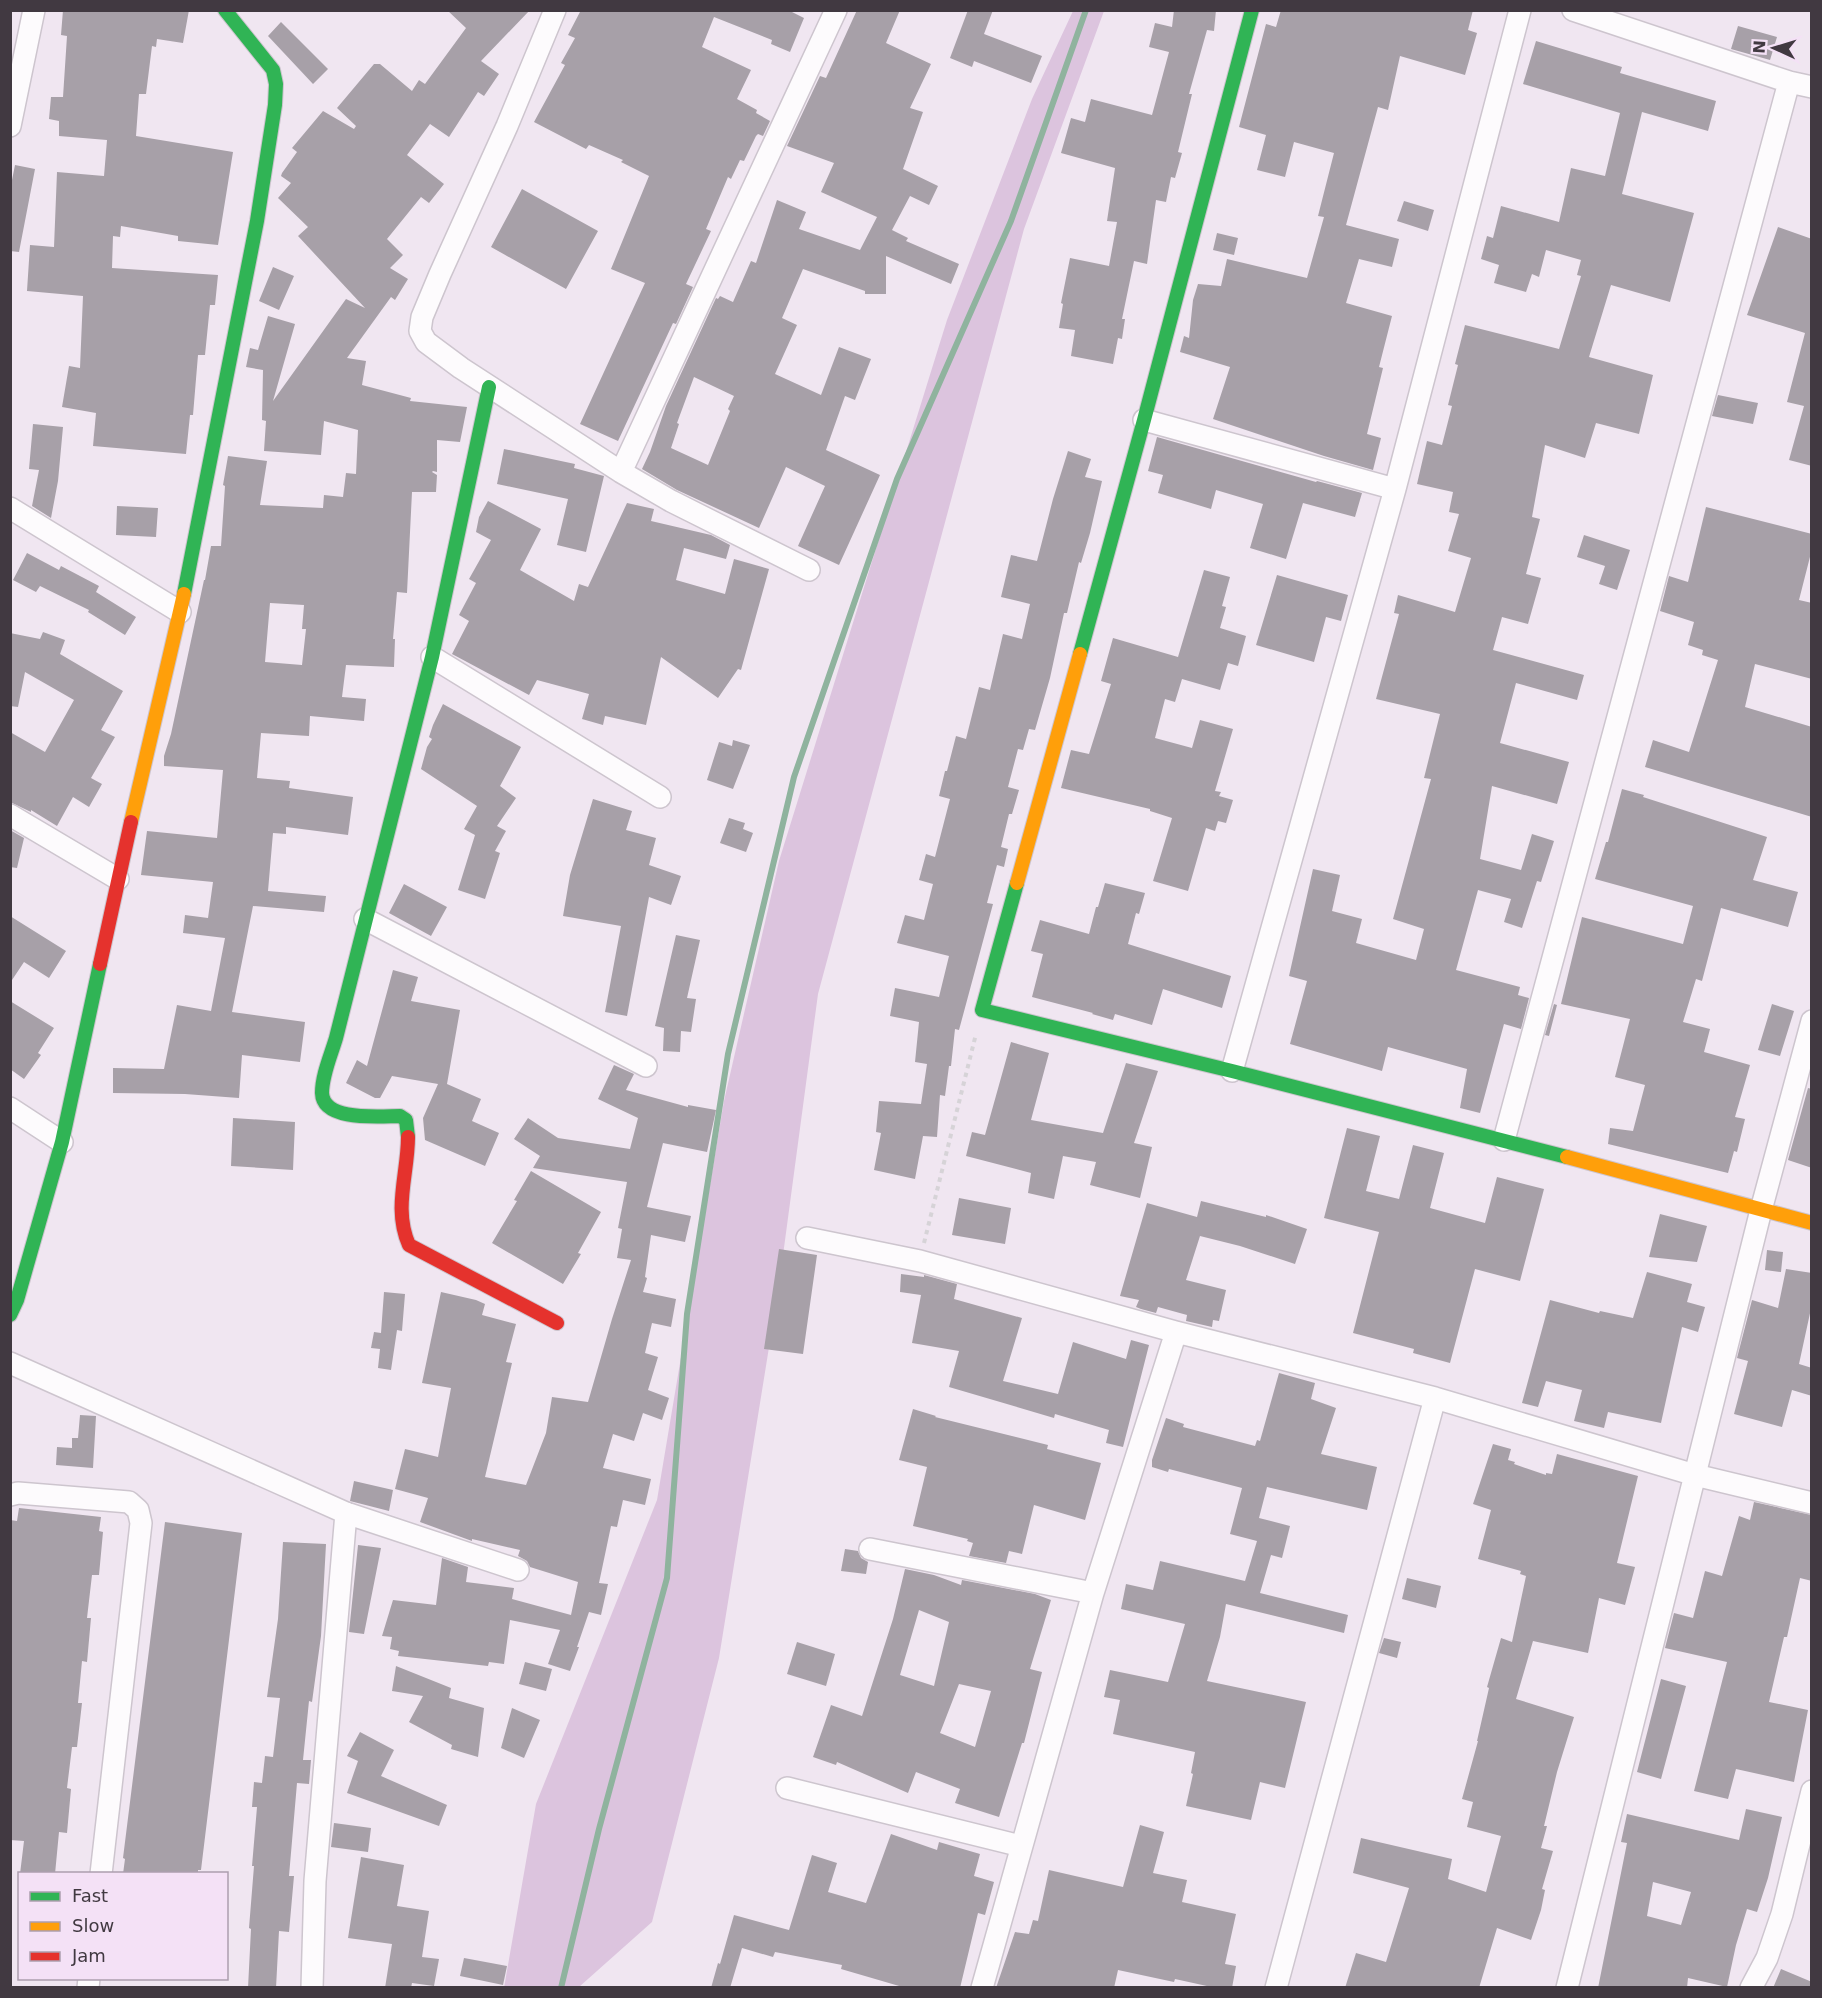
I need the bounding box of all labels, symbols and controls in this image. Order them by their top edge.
north arrow [1744,18,1804,78]
text: N [1750,40,1769,54]
legend [18,1872,228,1980]
text: Fast [72,1885,108,1906]
text: Slow [72,1915,114,1936]
text: Jam [71,1945,106,1966]

